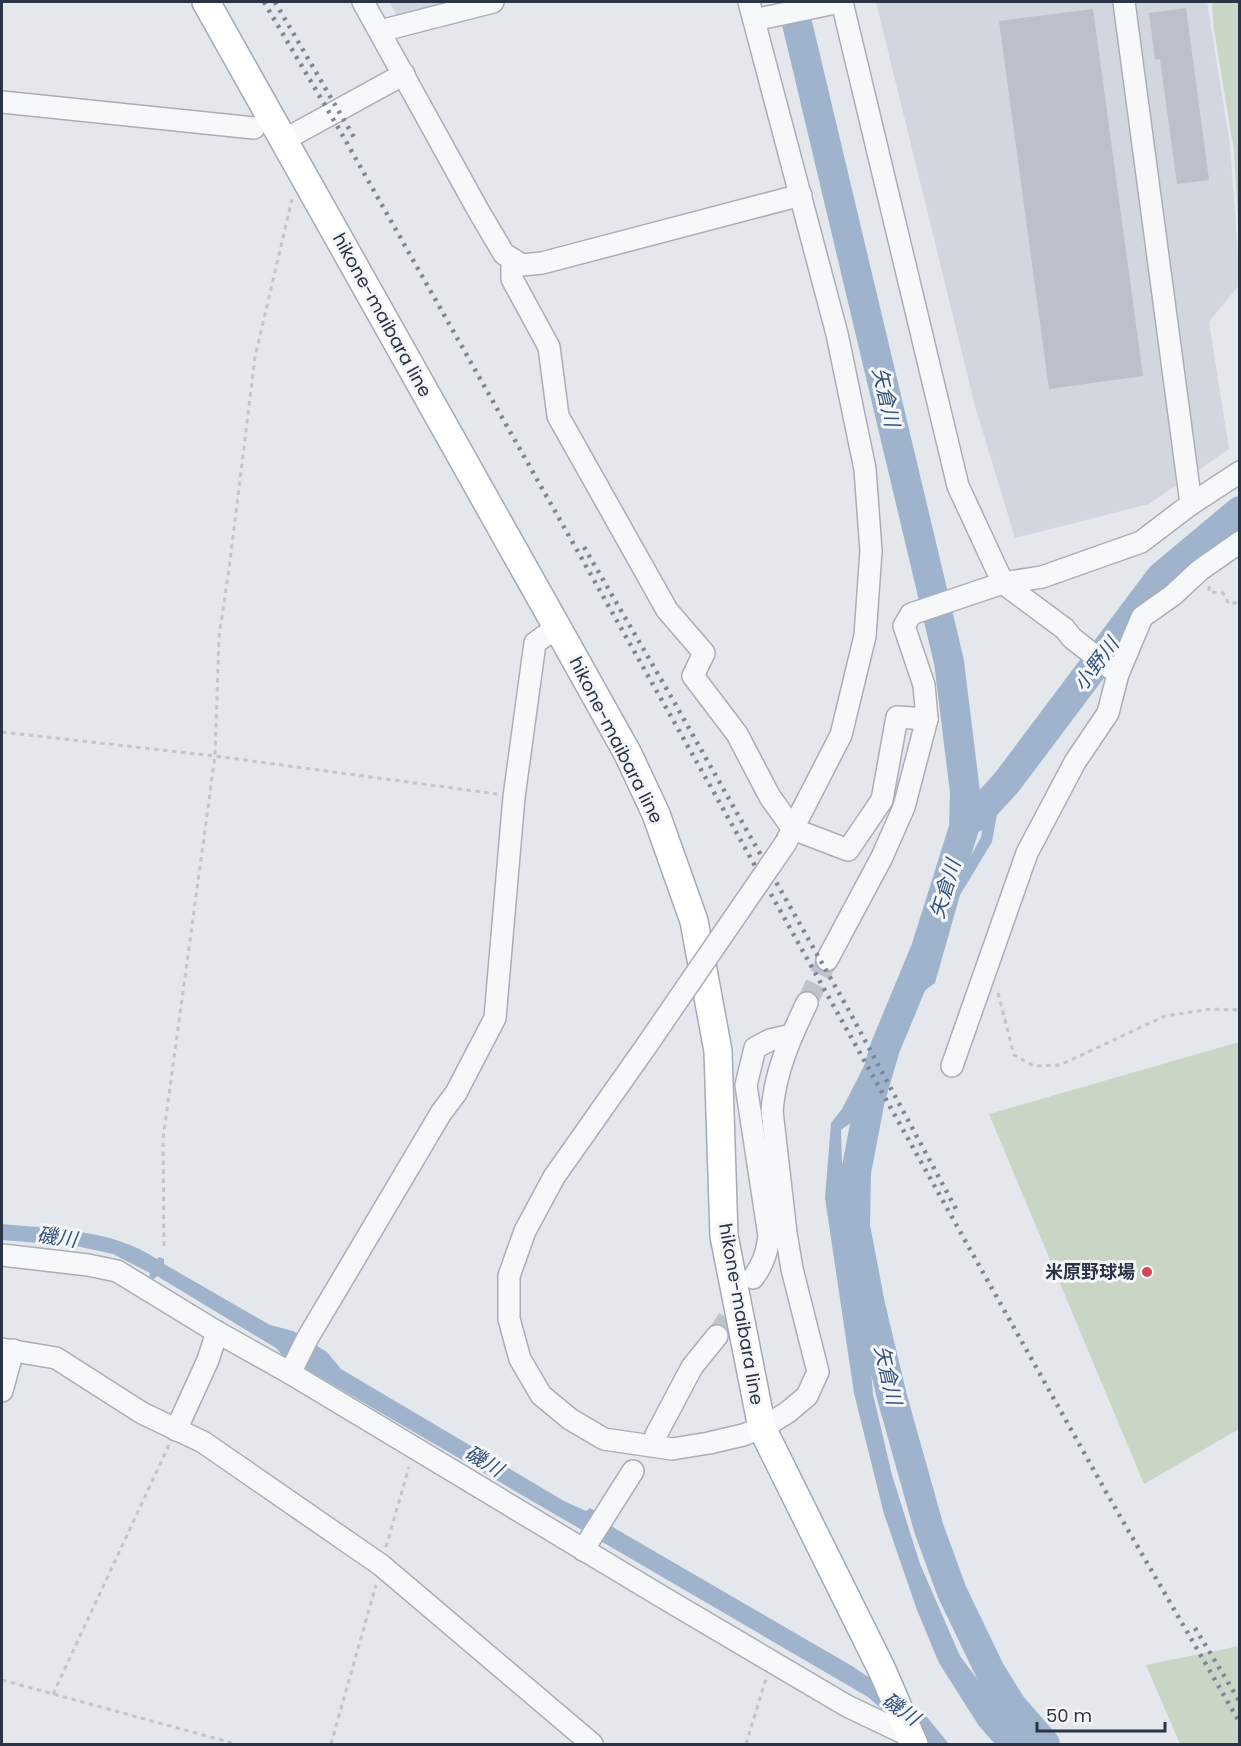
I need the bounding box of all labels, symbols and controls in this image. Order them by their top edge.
street label: hikone-maibara line [327,228,438,401]
water label: 矢倉川 [866,365,907,431]
water label: 小野川 [1067,630,1126,696]
street label: hikone-maibara line [564,652,669,827]
water label: 矢倉川 [923,854,968,922]
water label: 磯川 [35,1220,81,1254]
street label: hikone-maibara line [713,1221,770,1407]
place label: 米原野球場 [1045,1259,1135,1284]
marker: 米原野球場 [1140,1265,1154,1279]
water label: 矢倉川 [868,1343,909,1409]
water label: 磯川 [460,1439,510,1484]
water label: 磯川 [877,1686,927,1733]
scale bar [1037,1695,1164,1733]
text: 50 m [1046,1703,1092,1728]

